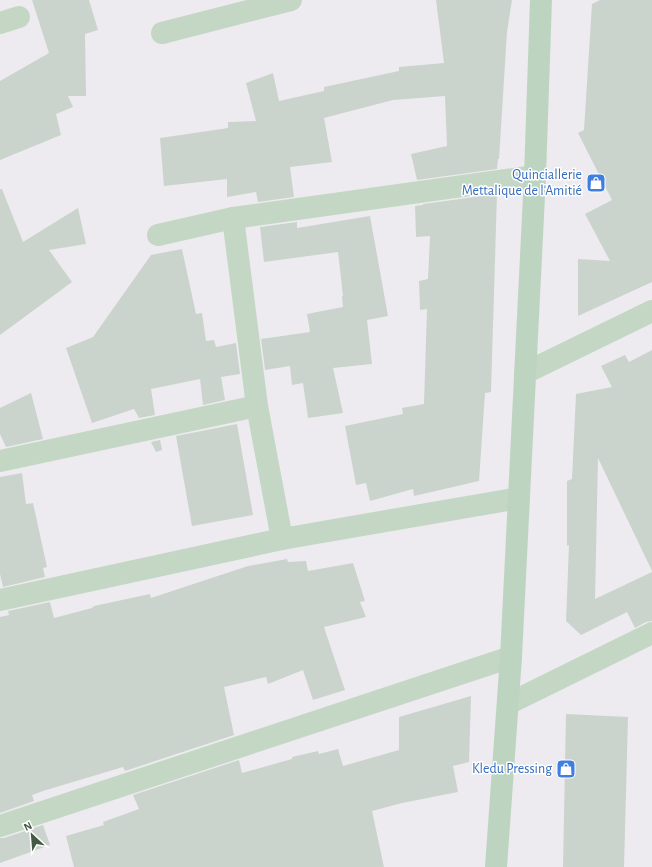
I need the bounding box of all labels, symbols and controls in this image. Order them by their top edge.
place label: Quinciallerie Mettalique de l'Amitié [462,168,582,198]
shop icon: Quinciallerie Mettalique de l'Amitié [585,172,607,194]
shop icon: Kledu Pressing [555,758,577,780]
place label: Kledu Pressing [472,762,552,776]
north arrow [12,815,52,855]
text: N [22,820,34,833]

